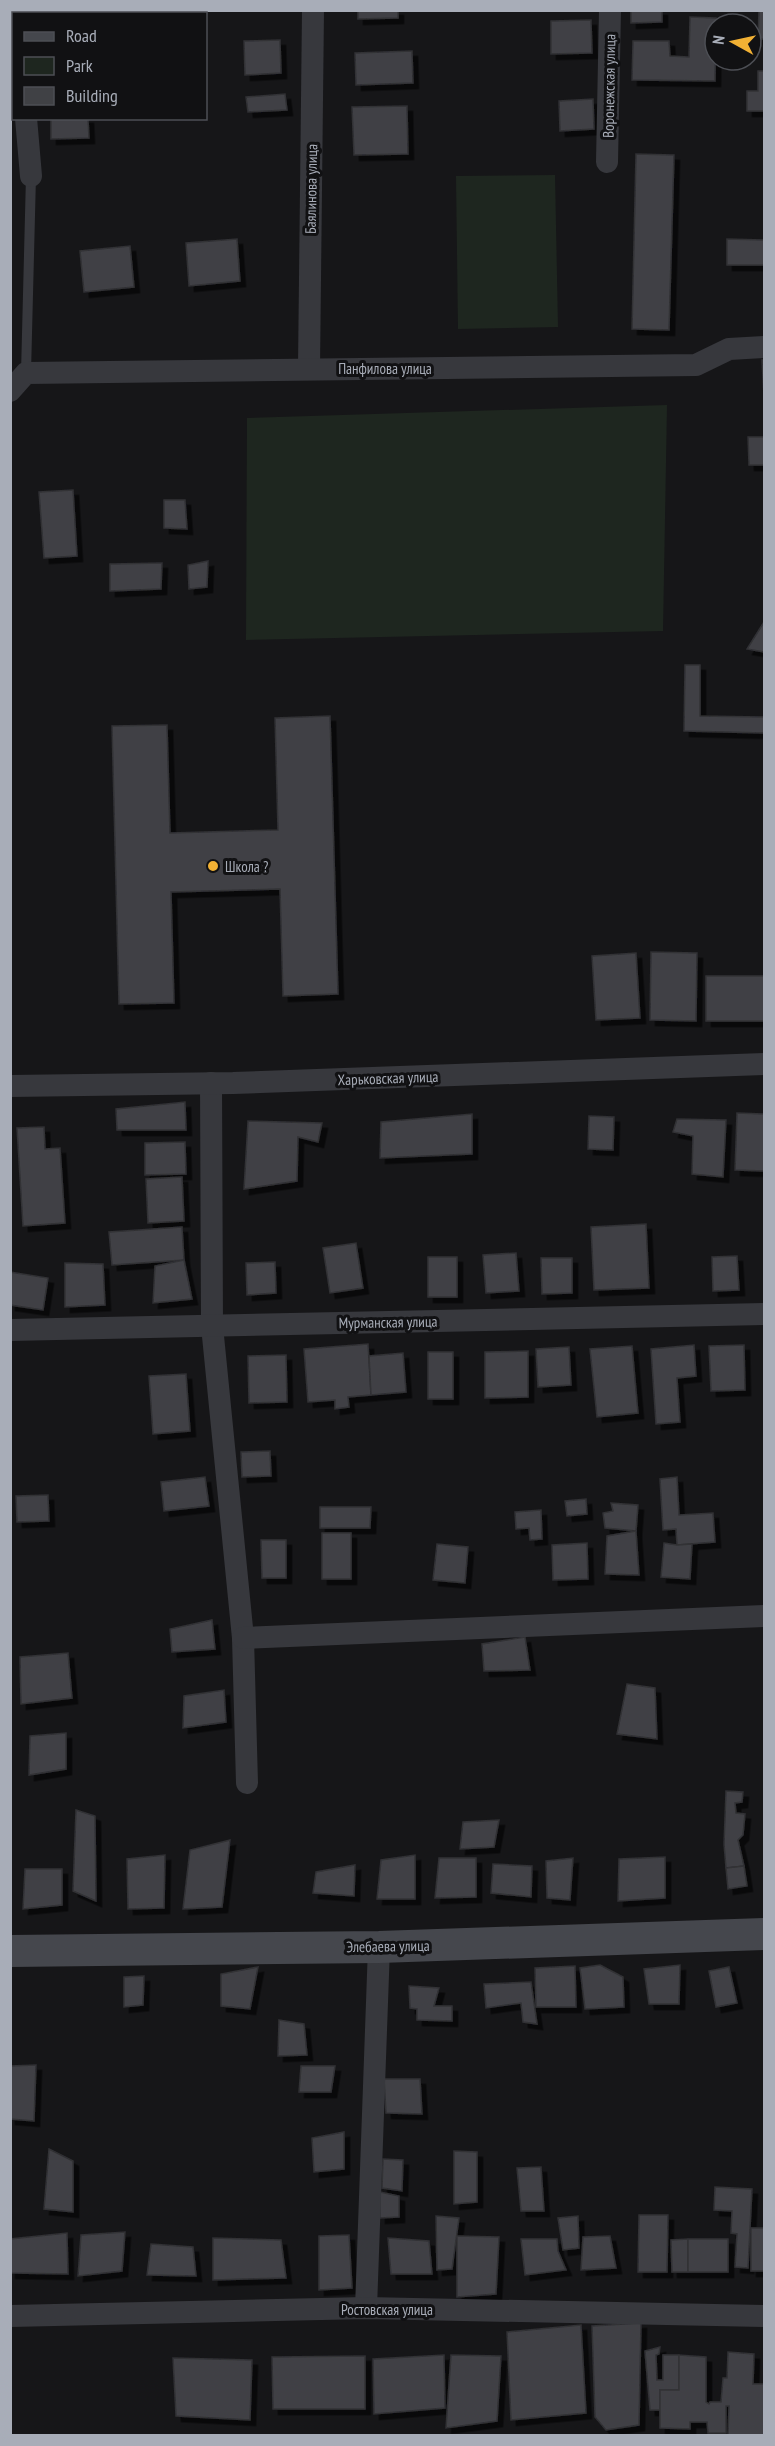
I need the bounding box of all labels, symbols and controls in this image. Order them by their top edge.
legend [12,12,207,120]
north arrow [703,12,763,72]
text: Road [66,24,97,47]
street label: Воронежская улица [599,34,619,138]
text: N [708,34,729,46]
text: Park [66,54,93,77]
text: Building [66,84,118,107]
street label: Баялинова улица [301,144,321,234]
street label: Панфилова улица [338,359,432,378]
place label: Школа ? [225,857,268,876]
marker: Школа ? [206,859,220,873]
street label: Харьковская улица [337,1067,439,1089]
street label: Мурманская улица [338,1312,438,1332]
street label: Элебаева улица [346,1936,430,1956]
street label: Ростовская улица [341,2300,433,2319]

